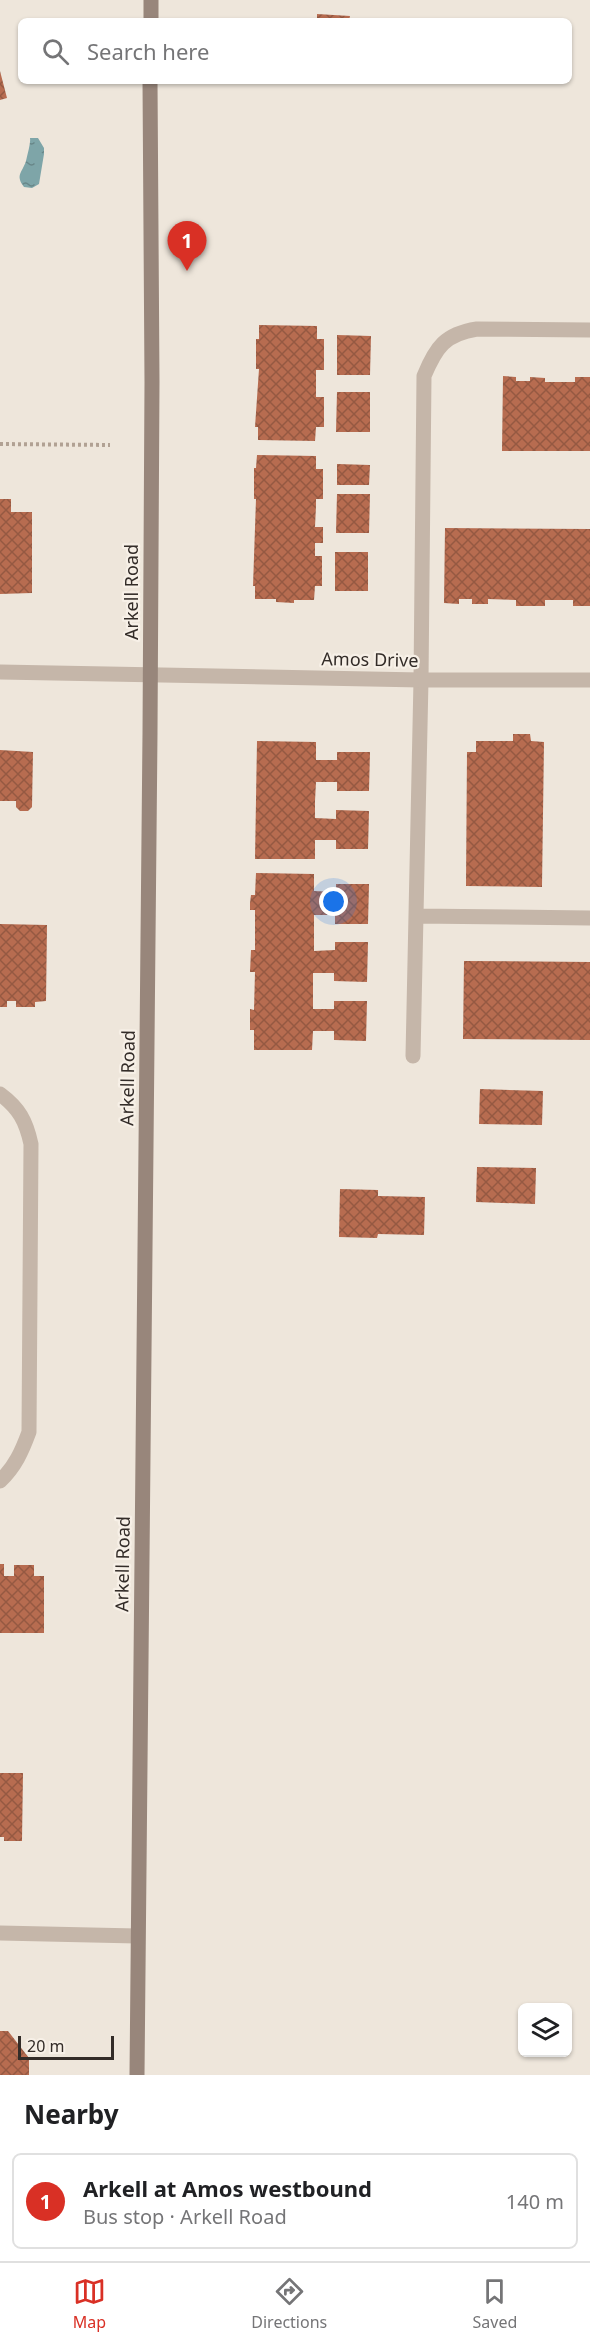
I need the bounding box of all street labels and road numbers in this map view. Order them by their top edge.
street label: Arkell Road [119,544,143,640]
street label: Amos Drive [321,646,419,672]
street label: Arkell Road [114,1030,140,1126]
street label: Arkell Road [109,1516,135,1612]

